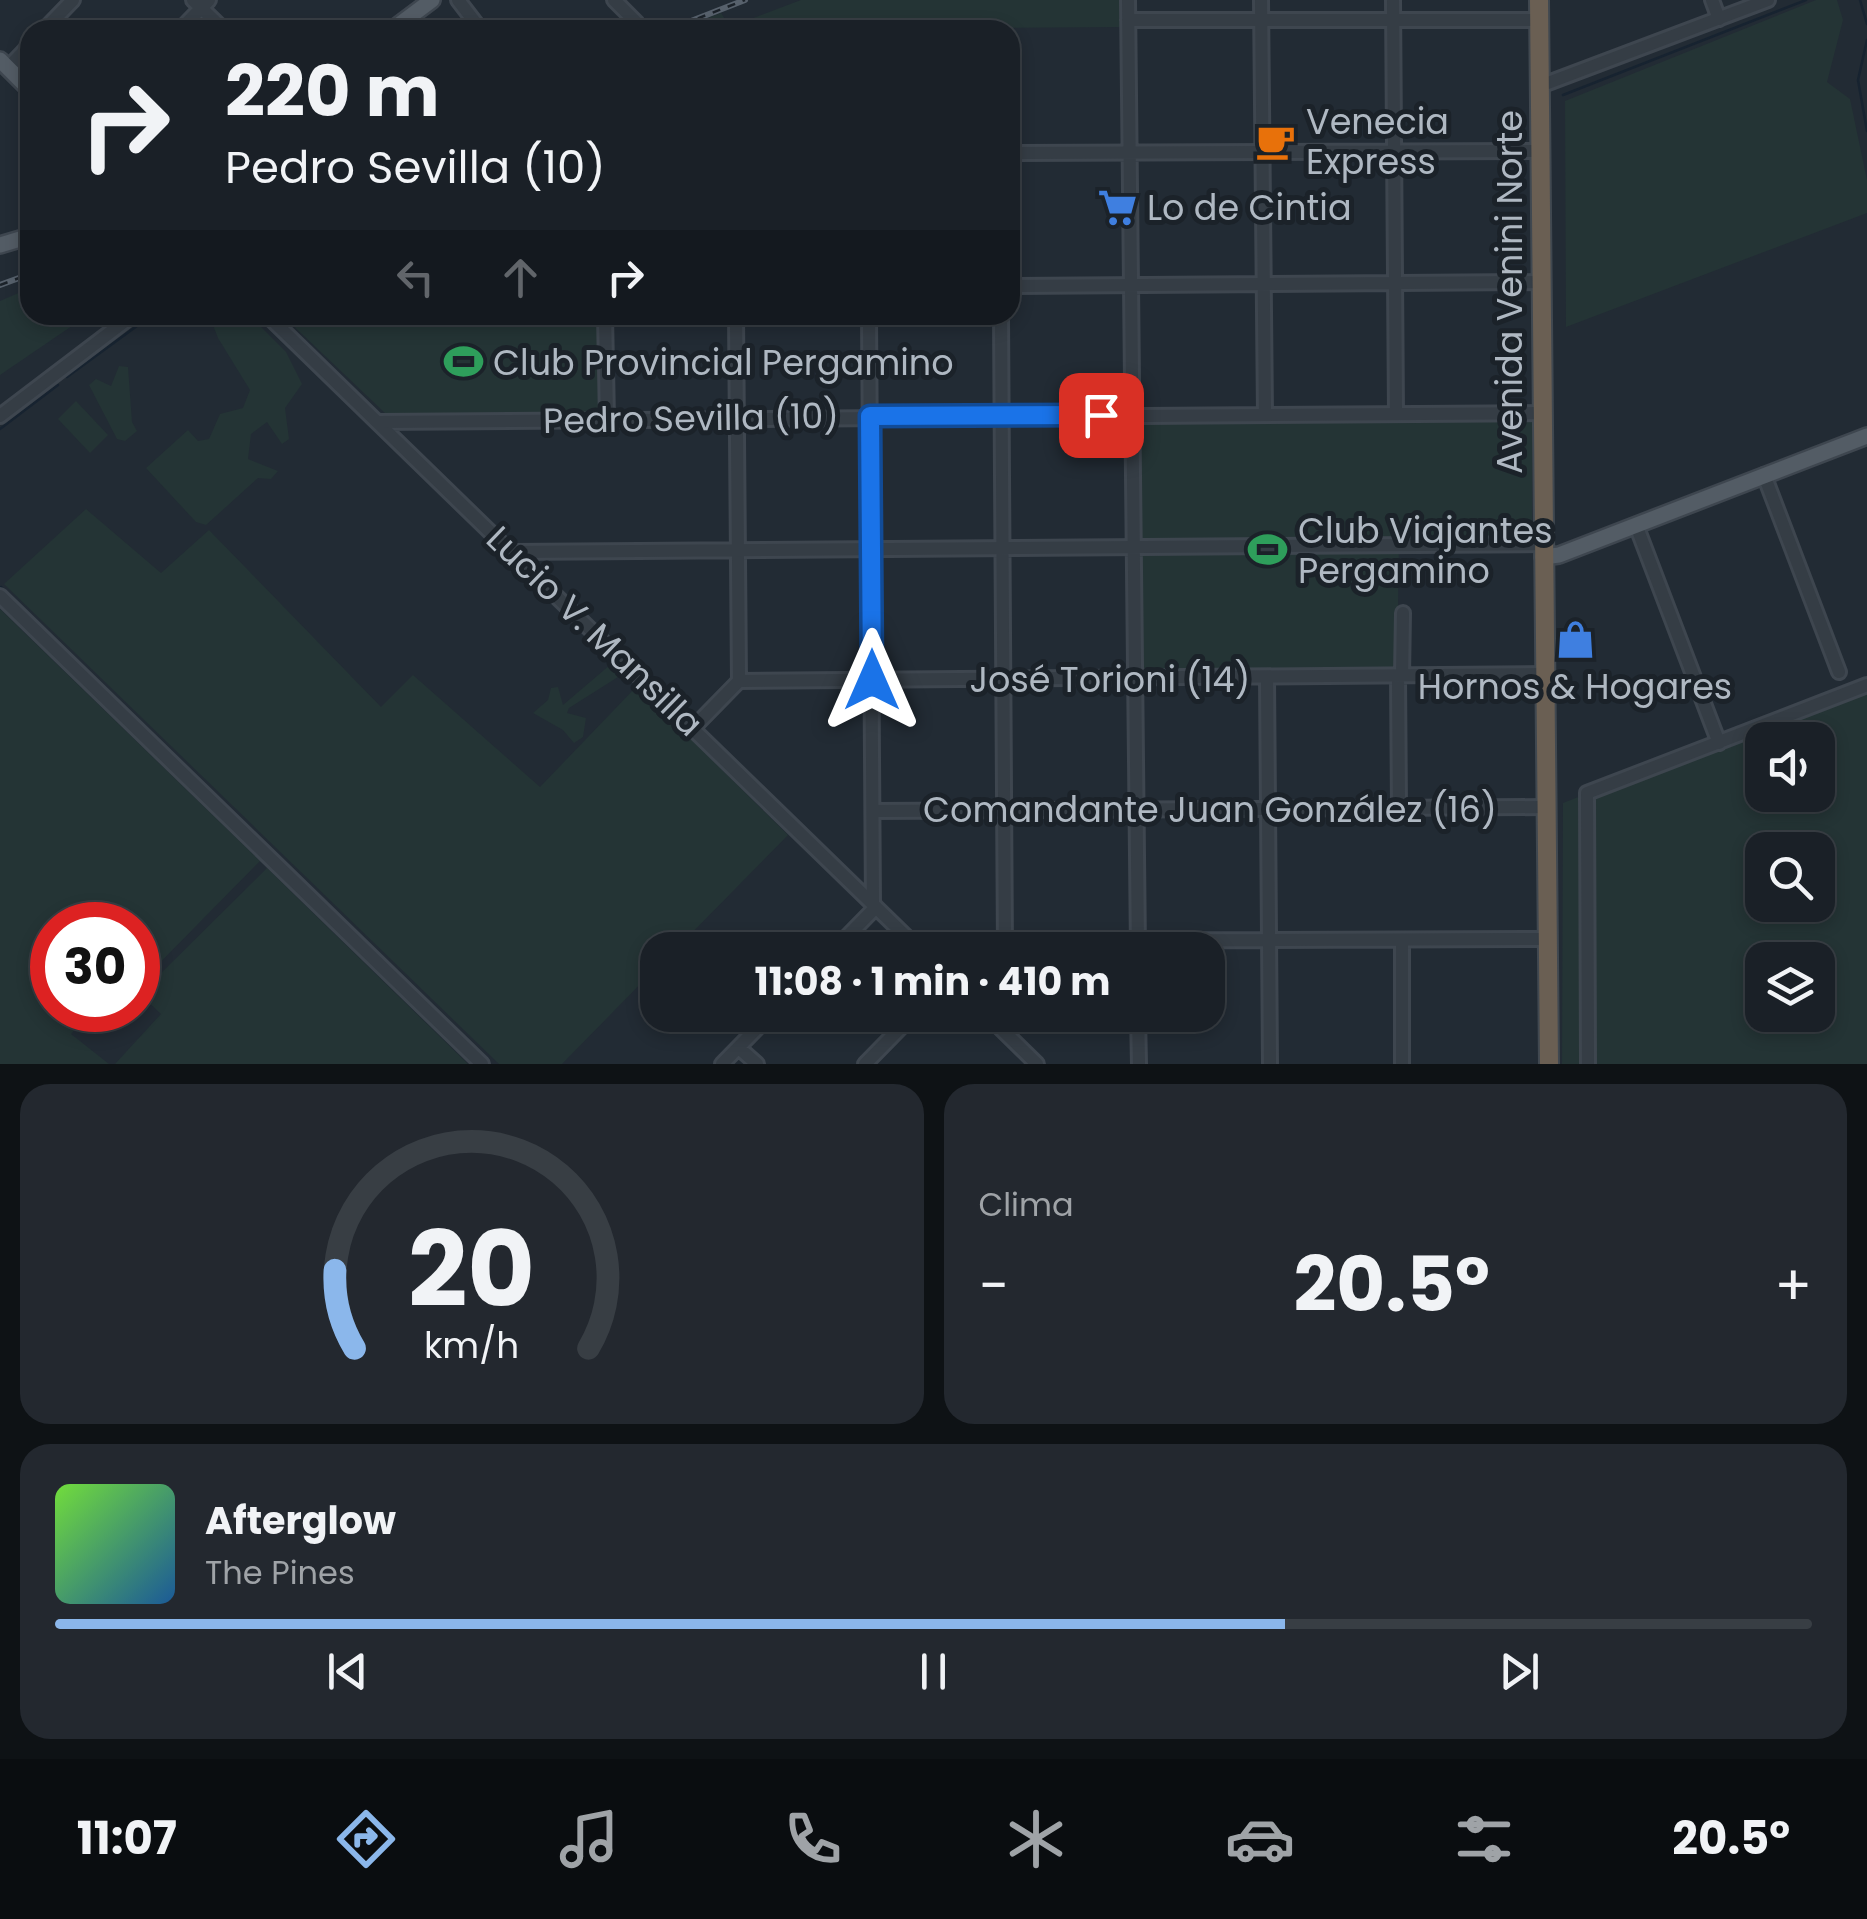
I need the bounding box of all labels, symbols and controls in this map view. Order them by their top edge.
text: 220 m [225,42,440,141]
icon: right [60,60,190,190]
place label: Venecia Express [1306,97,1449,186]
street label: Avenida Venini Norte [1485,110,1534,474]
cafe icon: Venecia Express [1255,120,1297,162]
text: Pedro Sevilla (10) [225,136,606,199]
place label: Lo de Cintia [1147,183,1352,232]
supermarket icon: Lo de Cintia [1096,186,1138,228]
icon: left [388,250,443,305]
icon: ahead [493,250,548,305]
icon: right [598,250,653,305]
place label: Club Provincial Pergamino [493,338,954,387]
sports icon: Club Provincial Pergamino [442,341,484,383]
pin [1059,373,1144,458]
icon: arrive [1074,388,1129,443]
street label: Pedro Sevilla (10) [543,391,839,445]
place label: Club Viajantes Pergamino [1298,506,1552,595]
street label: Lucio V. Mansilla [476,515,714,747]
sports icon: Club Viajantes Pergamino [1247,529,1289,571]
shop icon: Hornos & Hogares [1554,618,1596,660]
position arrow [820,628,924,732]
street label: José Torioni (14) [969,655,1251,704]
place label: Hornos & Hogares [1418,662,1732,711]
map controls [1745,722,1835,1032]
button: sound [1745,722,1835,812]
street label: Comandante Juan González (16) [923,785,1497,834]
button: search [1745,832,1835,922]
speed limit sign: 30 [30,902,160,1032]
button: layers [1745,942,1835,1032]
text: 11:08 · 1 min · 410 m [754,955,1111,1008]
text: Clima [979,1182,1074,1227]
text: 20 [408,1197,535,1342]
text: 20.5° [1293,1232,1490,1337]
text: − [979,1247,1009,1324]
text: + [1774,1247,1812,1324]
text: km/h [424,1320,519,1371]
text: Afterglow [205,1494,396,1547]
text: The Pines [205,1550,355,1595]
icon: previous [320,1644,375,1699]
icon: pause [906,1644,961,1699]
icon: next [1492,1644,1547,1699]
icon: directions [331,1804,401,1874]
icon: music [554,1804,624,1874]
icon: phone [778,1804,848,1874]
icon: climate [1001,1804,1071,1874]
icon: car [1225,1804,1295,1874]
icon: filters [1449,1804,1519,1874]
text: 11:07 [77,1807,177,1870]
text: 20.5° [1672,1807,1790,1870]

